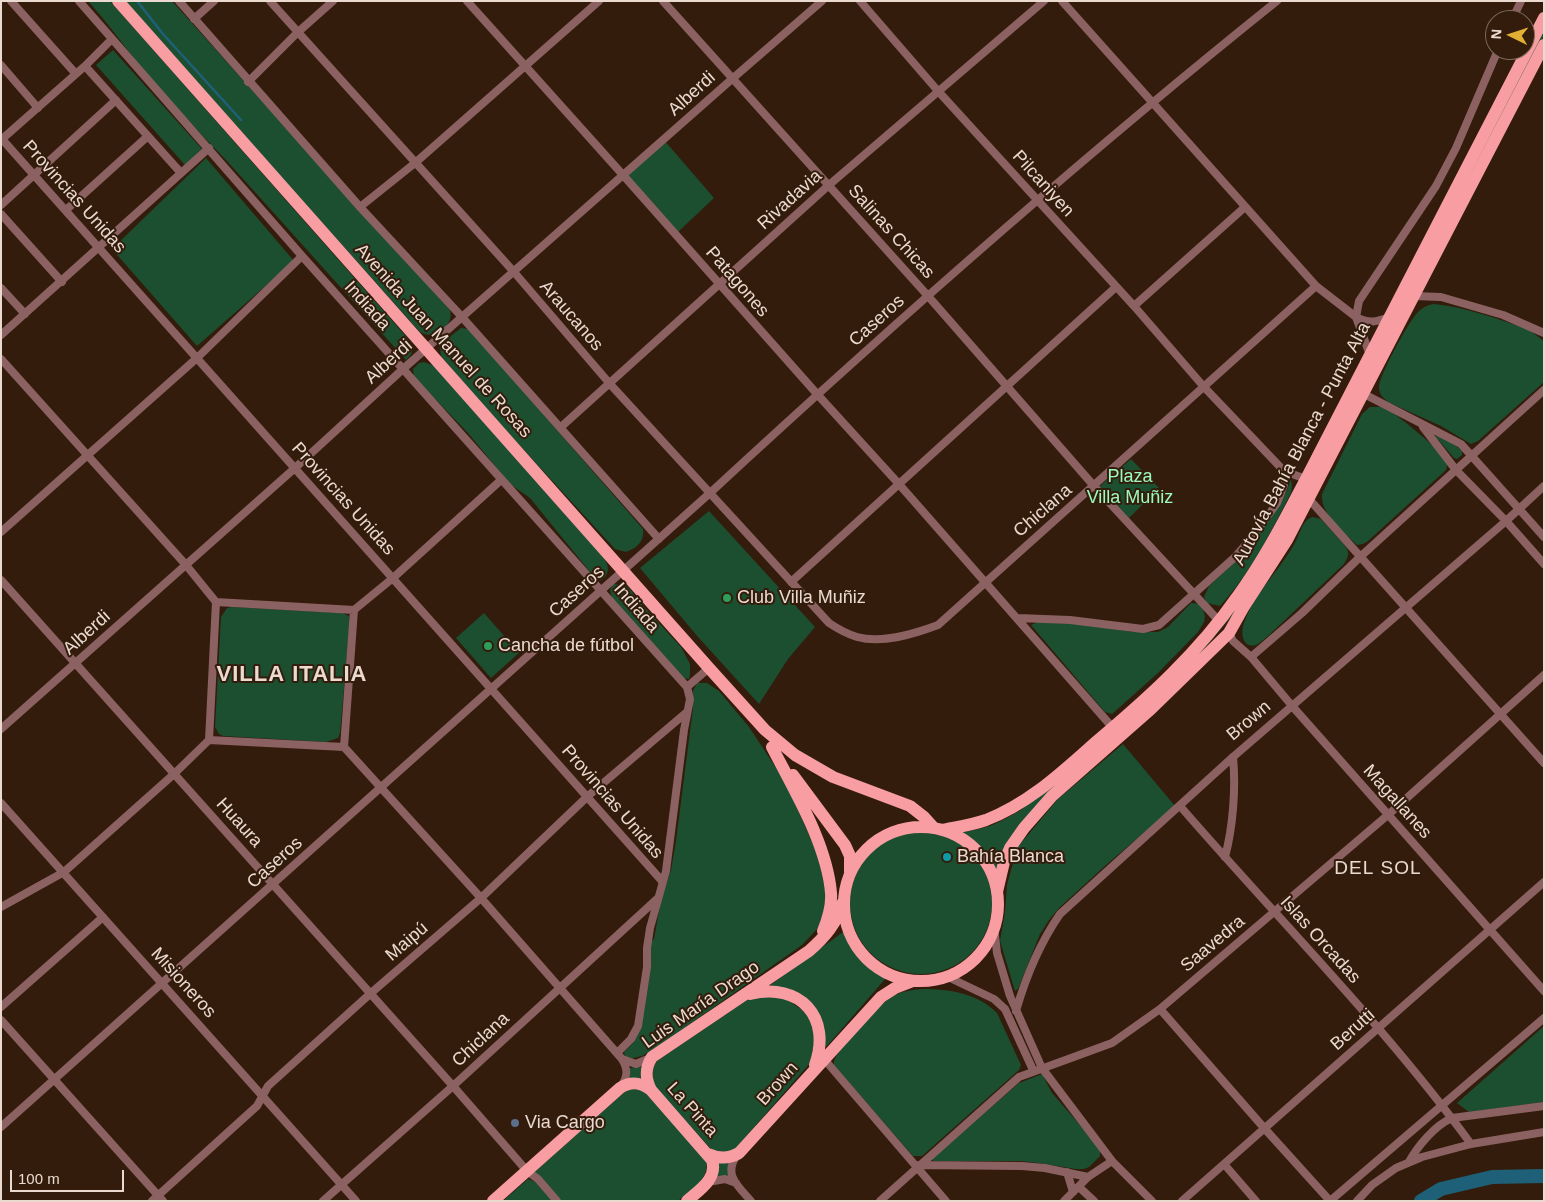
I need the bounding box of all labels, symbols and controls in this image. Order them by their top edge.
north arrow [1485,10,1535,60]
text: N [1488,28,1504,40]
street label: Alberdi [664,67,720,121]
street label: Provincias Unidas [18,136,130,258]
street label: Pilcaniyen [1008,146,1078,222]
street label: Rivadavia [753,166,827,234]
street label: Salinas Chicas [843,181,939,283]
street label: Avenida Juan Manuel de Rosas [350,239,536,443]
street label: Patagones [701,242,773,322]
street label: Araucanos [535,276,607,356]
street label: Indiada [339,277,395,335]
street label: Caseros [845,291,909,351]
street label: Autovía Bahía Blanca - Punta Alta [1229,319,1375,569]
street label: Alberdi [361,335,417,389]
street label: Provincias Unidas [287,438,399,560]
park label: Plaza Villa Muñiz [1087,466,1173,508]
street label: Chiclana [1009,480,1077,542]
street label: Caseros [545,562,609,622]
street label: Indiada [608,579,664,637]
place label: Club Villa Muñiz [737,587,866,609]
marker: Club Villa Muñiz [721,592,733,604]
street label: Alberdi [59,606,115,660]
place label: Cancha de fútbol [498,635,634,657]
marker: Cancha de fútbol [482,640,494,652]
district label: VILLA ITALIA [215,662,369,688]
street label: Brown [1223,696,1275,746]
street label: Provincias Unidas [557,741,667,863]
street label: Magallanes [1358,761,1436,843]
street label: Huaura [211,794,267,852]
street label: Caseros [243,833,307,893]
place label: Bahía Blanca [957,846,1064,868]
marker: Bahía Blanca [941,851,953,863]
district label: DEL SOL [1333,858,1423,880]
street label: Islas Orcadas [1275,892,1365,988]
street label: Saavedra [1177,911,1249,977]
street label: Maipú [381,918,433,966]
street label: Misioneros [146,943,220,1023]
street label: Luis María Drago [638,957,764,1053]
street label: Berutti [1326,1005,1380,1055]
street label: Chiclana [448,1008,514,1072]
street label: Brown [753,1058,803,1110]
street label: La Pinta [662,1078,722,1142]
place label: Via Cargo [525,1112,605,1134]
marker: Via Cargo [509,1117,521,1129]
scale bar [12,1160,126,1192]
text: 100 m [18,1170,60,1187]

